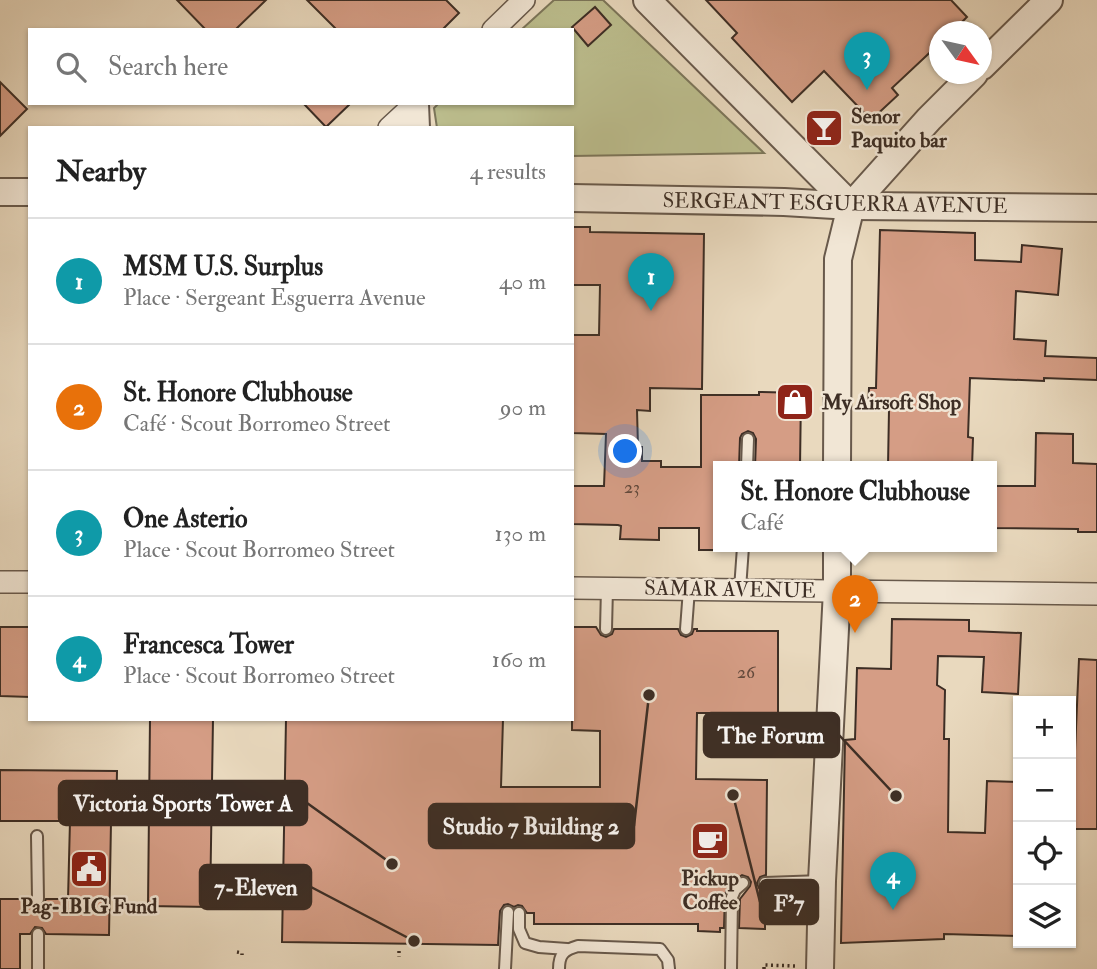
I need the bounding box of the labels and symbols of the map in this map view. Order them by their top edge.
north arrow [929,21,992,84]
pin: 3 [844,32,890,90]
place label: Senor Paquito bar [851,103,948,154]
bar icon: Senor Paquito bar [803,107,845,149]
street label: SERGEANT ESGUERRA AVENUE [662,187,1008,220]
pin: 1 [628,253,674,311]
shop icon: My Airsoft Shop [774,381,816,423]
place label: My Airsoft Shop [821,389,961,416]
your location [608,434,642,468]
house number: 23 [624,476,640,499]
street label: SAMAR AVENUE [644,575,816,604]
pin: 2 [832,575,878,633]
house number: 26 [737,661,756,684]
callout: The Forum [704,713,839,757]
text: The Forum [717,721,825,750]
callout: Victoria Sports Tower A [59,781,307,825]
text: Victoria Sports Tower A [72,789,293,819]
callout: Studio 7 Building 2 [429,804,634,848]
text: Studio 7 Building 2 [443,812,620,842]
cafe icon: Pickup Coffee [689,820,731,862]
public building icon: Pag-IBIG Fund [68,848,110,890]
pin: 4 [870,852,916,910]
callout: 7-Eleven [200,865,311,909]
place label: Pickup Coffee [681,865,739,916]
text: 7-Eleven [214,873,298,902]
callout: F'7 [760,880,818,924]
text: F'7 [774,889,805,918]
place label: Pag-IBIG Fund [21,893,158,920]

